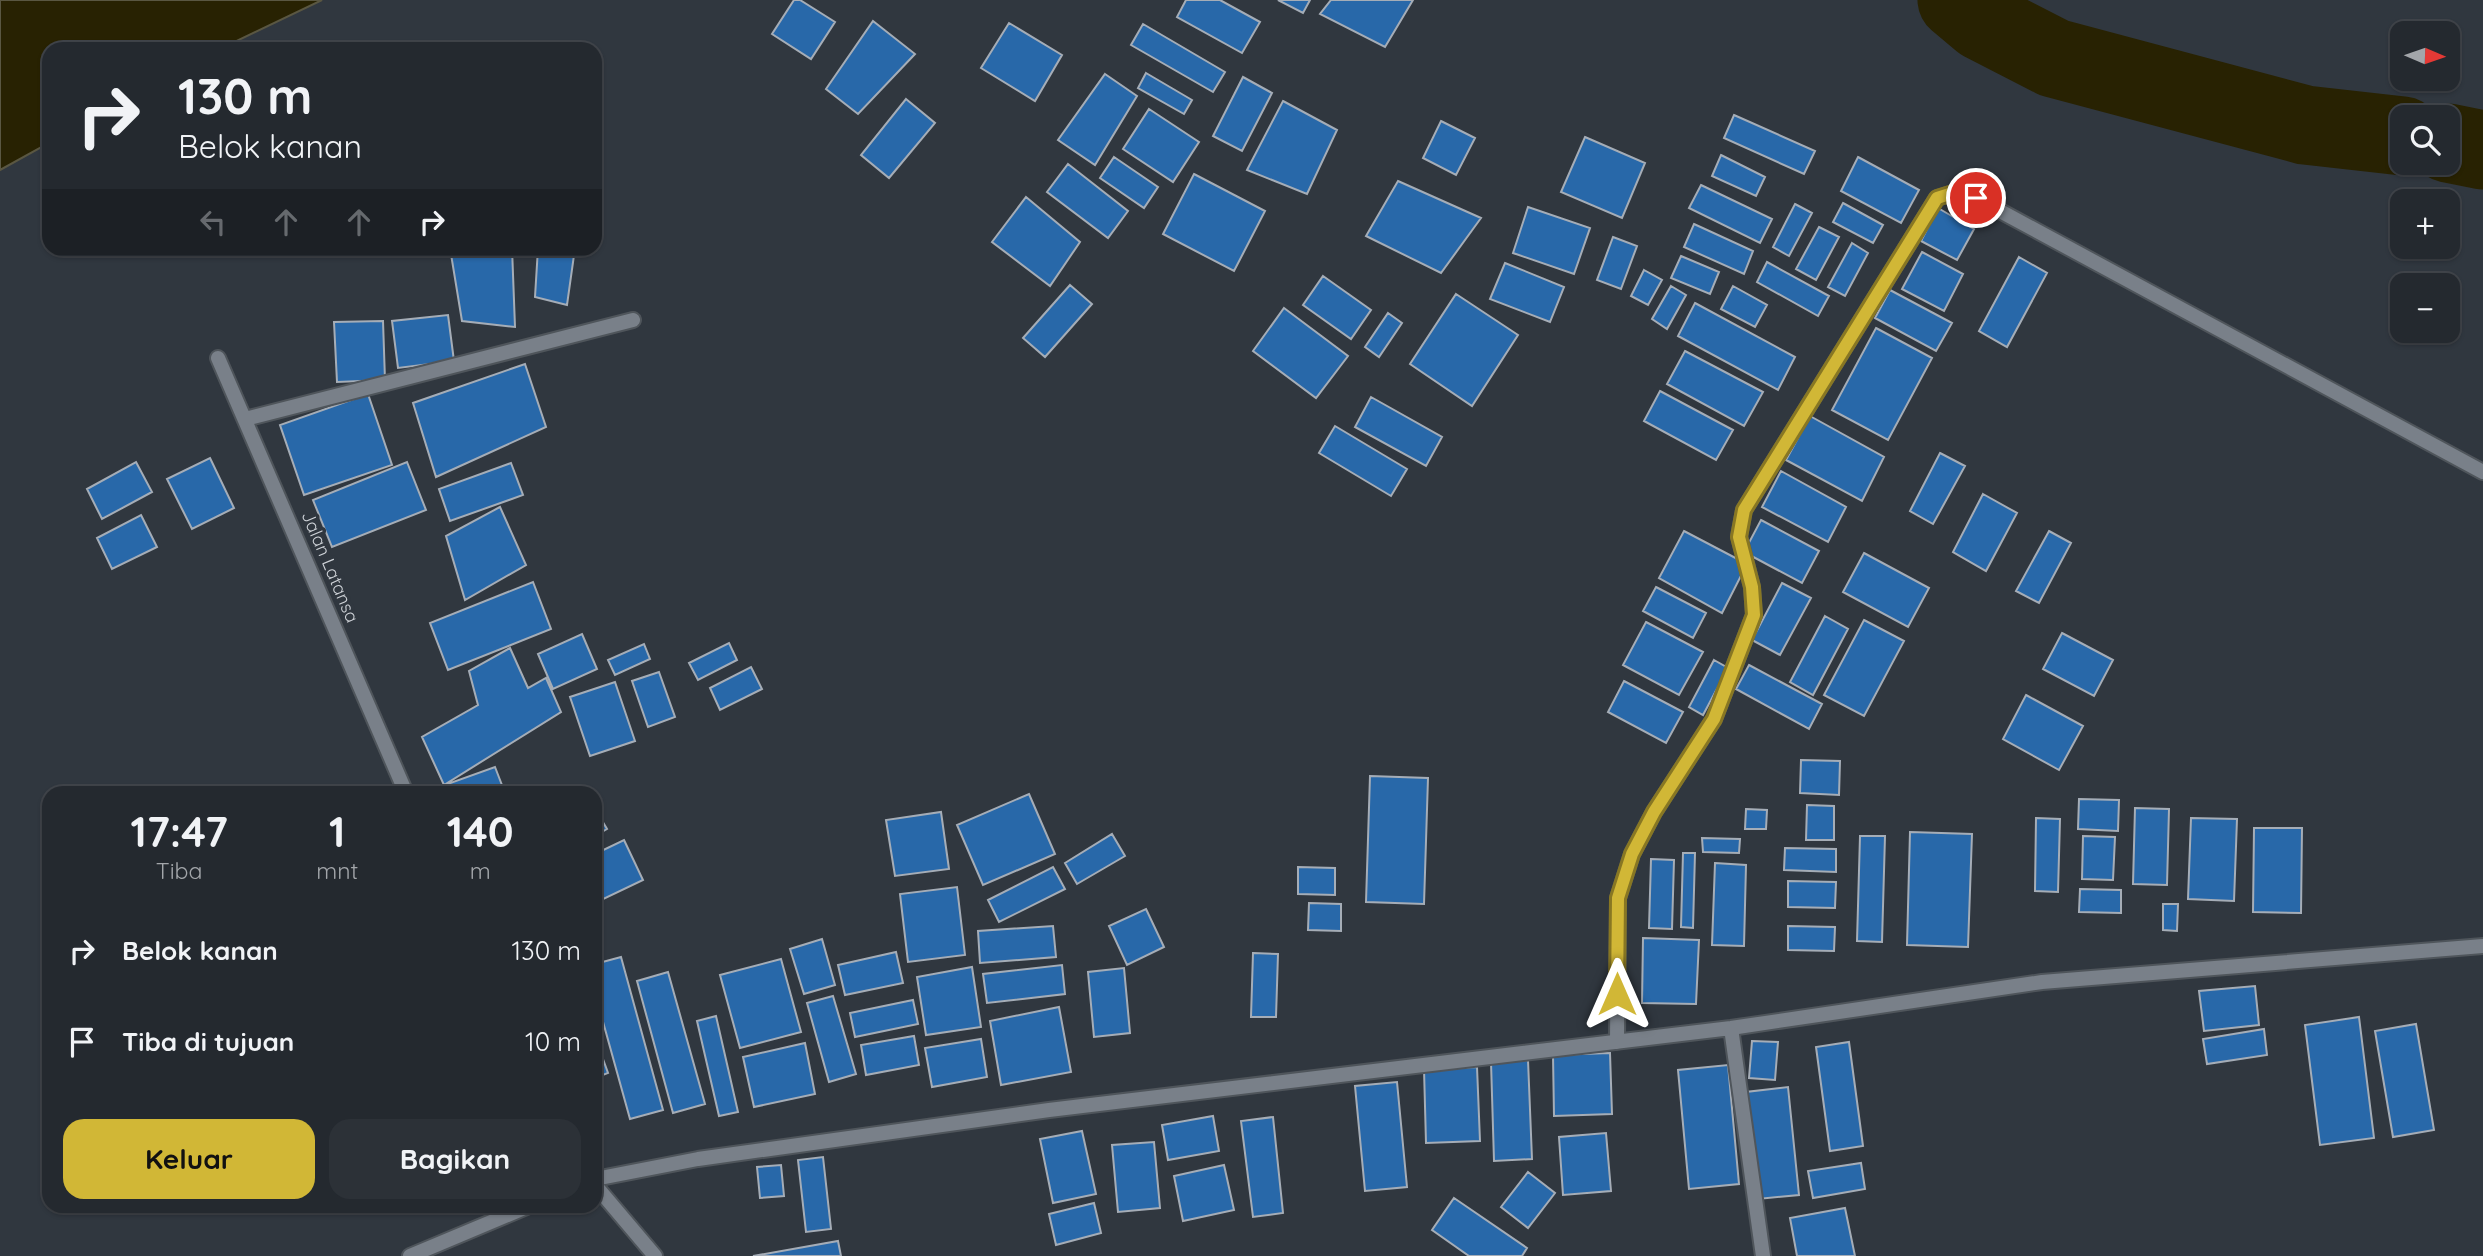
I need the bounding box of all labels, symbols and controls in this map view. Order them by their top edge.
north arrow [2390,21,2460,91]
map controls [2390,21,2460,343]
text: 130 m [178,65,312,126]
icon: right [63,70,154,161]
button: search [2390,105,2460,175]
text: Belok kanan [178,126,362,166]
pin [1946,168,2006,228]
icon: arrive [1957,179,1995,217]
button: + [2390,189,2460,259]
icon: left [194,203,232,241]
icon: ahead [267,203,305,241]
icon: ahead [340,203,378,241]
icon: right [413,203,451,241]
button: − [2390,273,2460,343]
street label: Jalan Latansa [297,508,364,626]
text: 17:47 [130,805,228,858]
text: 1 [329,805,345,858]
text: 140 [447,805,514,858]
text: Tiba [156,856,202,885]
text: mnt [316,856,358,885]
text: m [470,856,491,885]
icon: right [63,932,101,970]
text: Belok kanan [122,934,278,967]
text: 130 m [511,934,581,967]
position arrow [1580,957,1654,1031]
icon: arrive [63,1023,101,1061]
text: Tiba di tujuan [122,1025,294,1058]
text: 10 m [525,1025,581,1058]
button: Keluar [63,1119,315,1199]
button: Bagikan [329,1119,581,1199]

